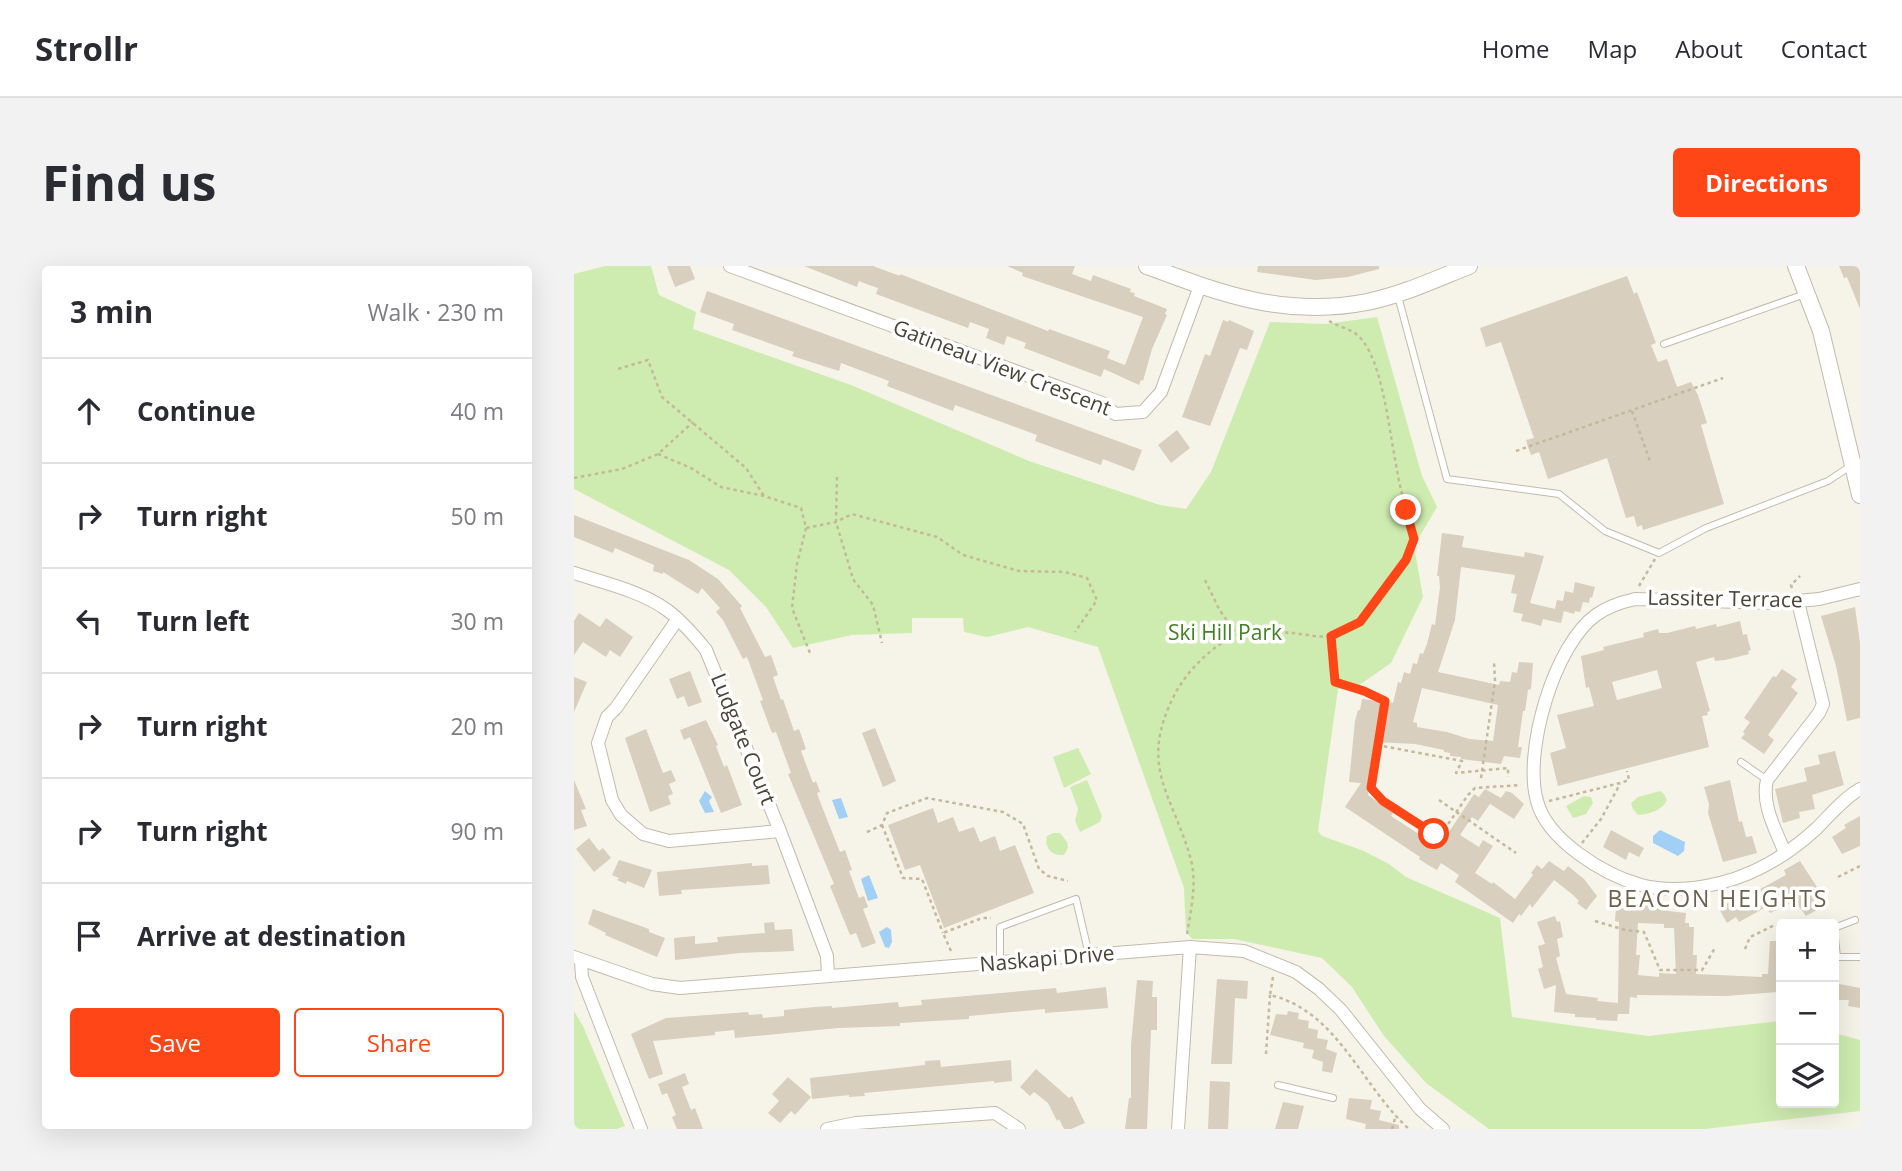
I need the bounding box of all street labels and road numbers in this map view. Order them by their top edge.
street label: Gatineau View Crescent [889,313,1115,422]
street label: Lassiter Terrace [1647,583,1803,613]
street label: Ludgate Court [705,669,783,808]
street label: Naskapi Drive [978,938,1115,978]

